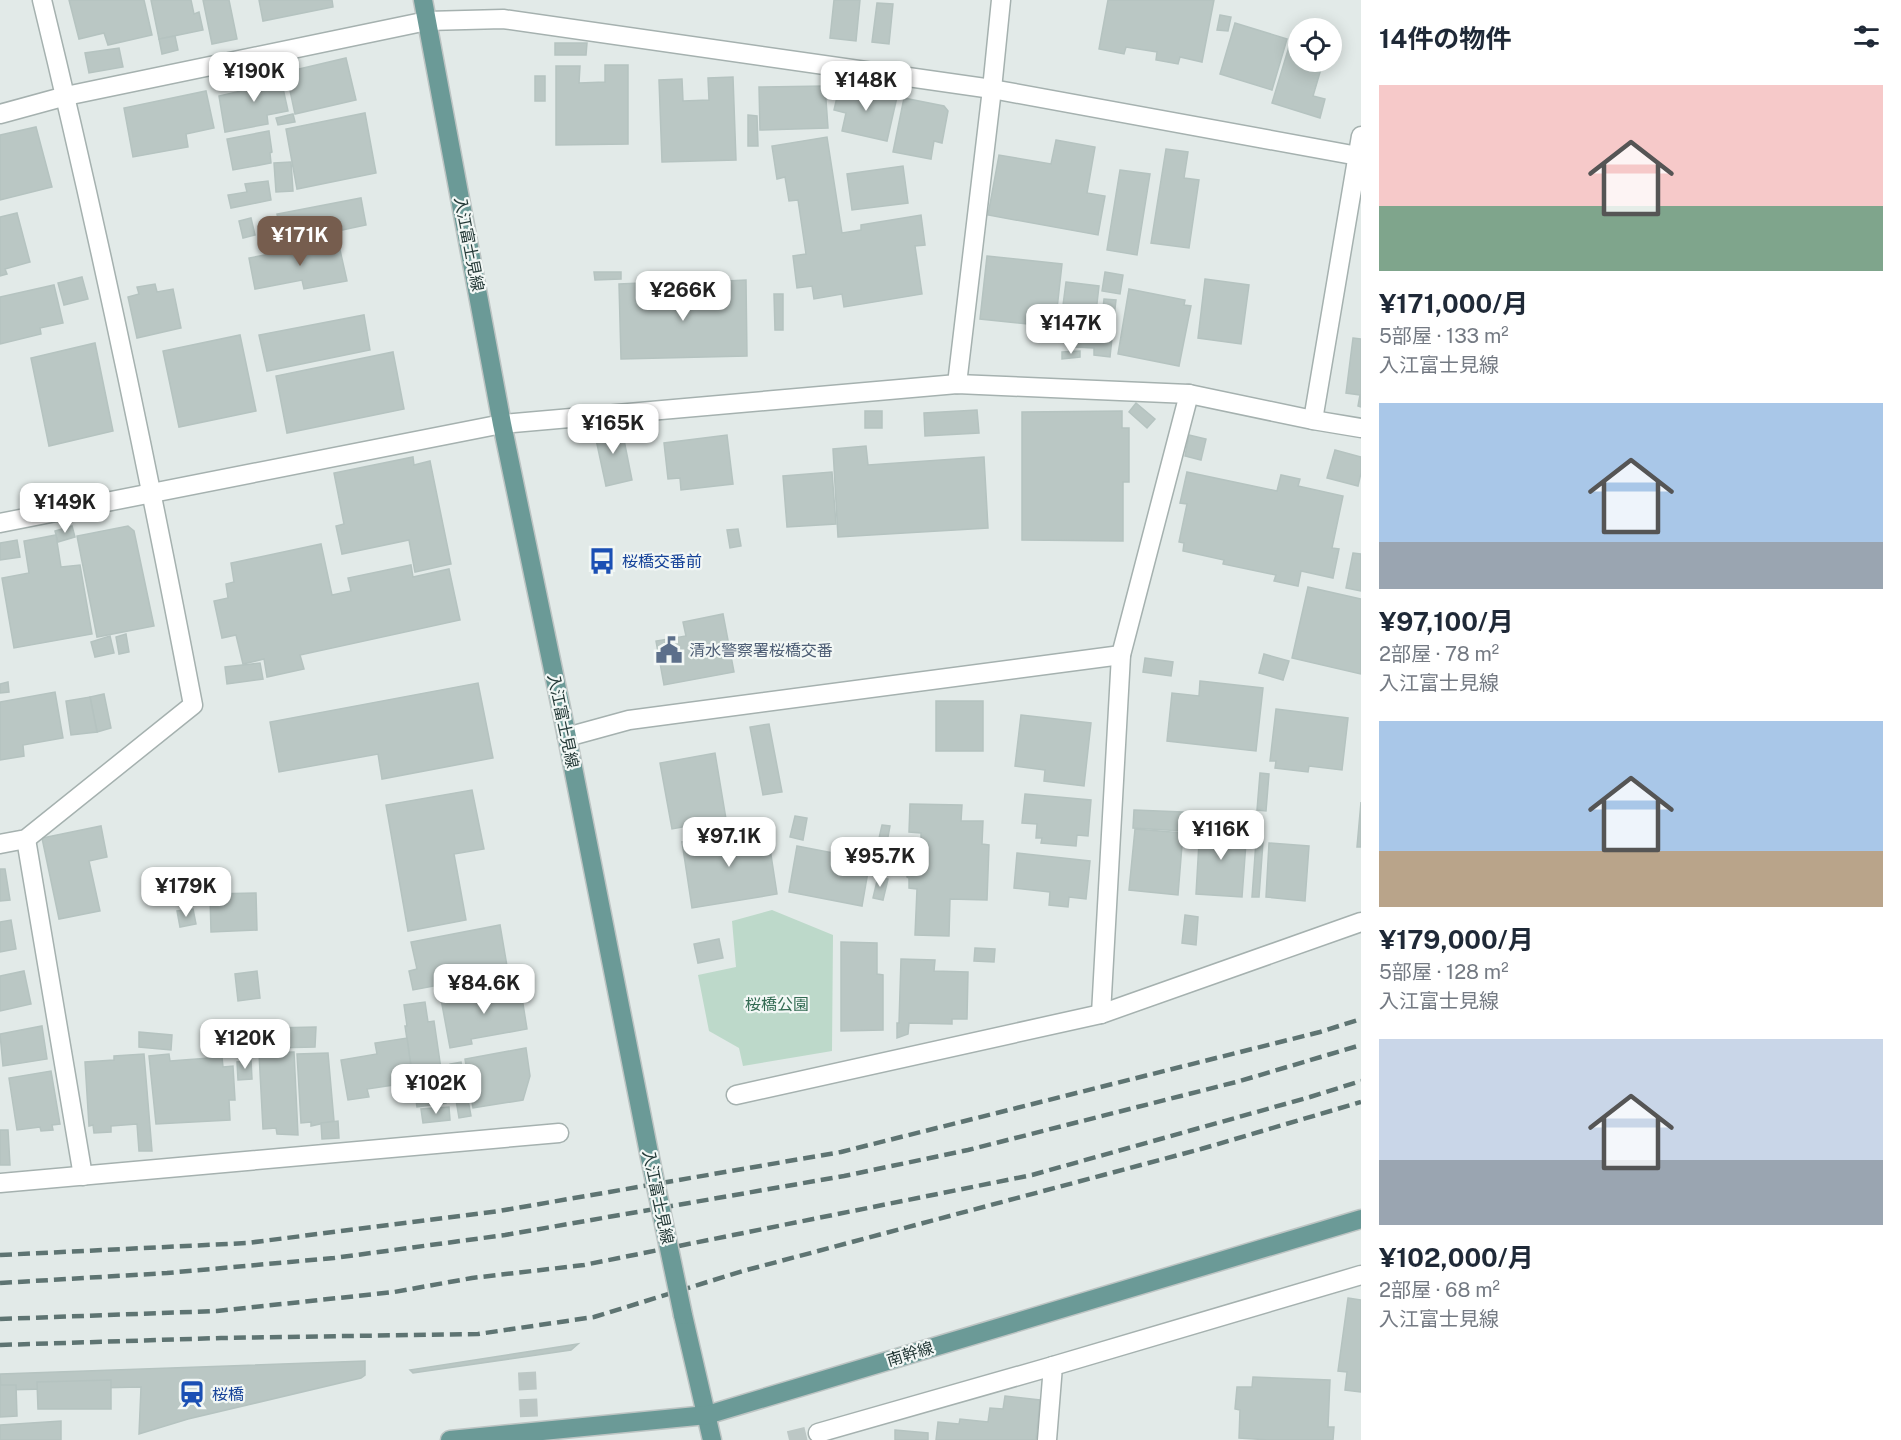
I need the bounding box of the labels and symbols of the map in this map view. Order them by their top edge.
pin: ¥190K [212,52,296,103]
pin: ¥148K [824,61,908,112]
street label: 入江富士見線 [451,195,487,293]
pin: ¥171K [258,216,342,267]
pin: ¥266K [641,271,725,322]
pin: ¥147K [1029,304,1113,355]
pin: ¥165K [571,404,655,455]
pin: ¥149K [23,483,107,534]
bus stop icon: 桜橋交番前 [587,546,617,576]
place label: 桜橋交番前 [622,552,702,571]
public building icon: 清水警察署桜橋交番 [654,635,684,665]
place label: 清水警察署桜橋交番 [689,641,833,660]
street label: 入江富士見線 [544,672,582,770]
pin: ¥116K [1179,810,1263,861]
pin: ¥97.1K [680,817,778,868]
pin: ¥95.7K [831,837,929,888]
pin: ¥179K [144,867,228,918]
pin: ¥84.6K [435,964,533,1015]
park label: 桜橋公園 [745,995,809,1014]
pin: ¥120K [203,1019,287,1070]
pin: ¥102K [394,1064,478,1115]
street label: 入江富士見線 [639,1148,677,1246]
street label: 南幹線 [884,1338,936,1370]
station icon: 桜橋 [177,1379,207,1409]
place label: 桜橋 [212,1385,244,1404]

